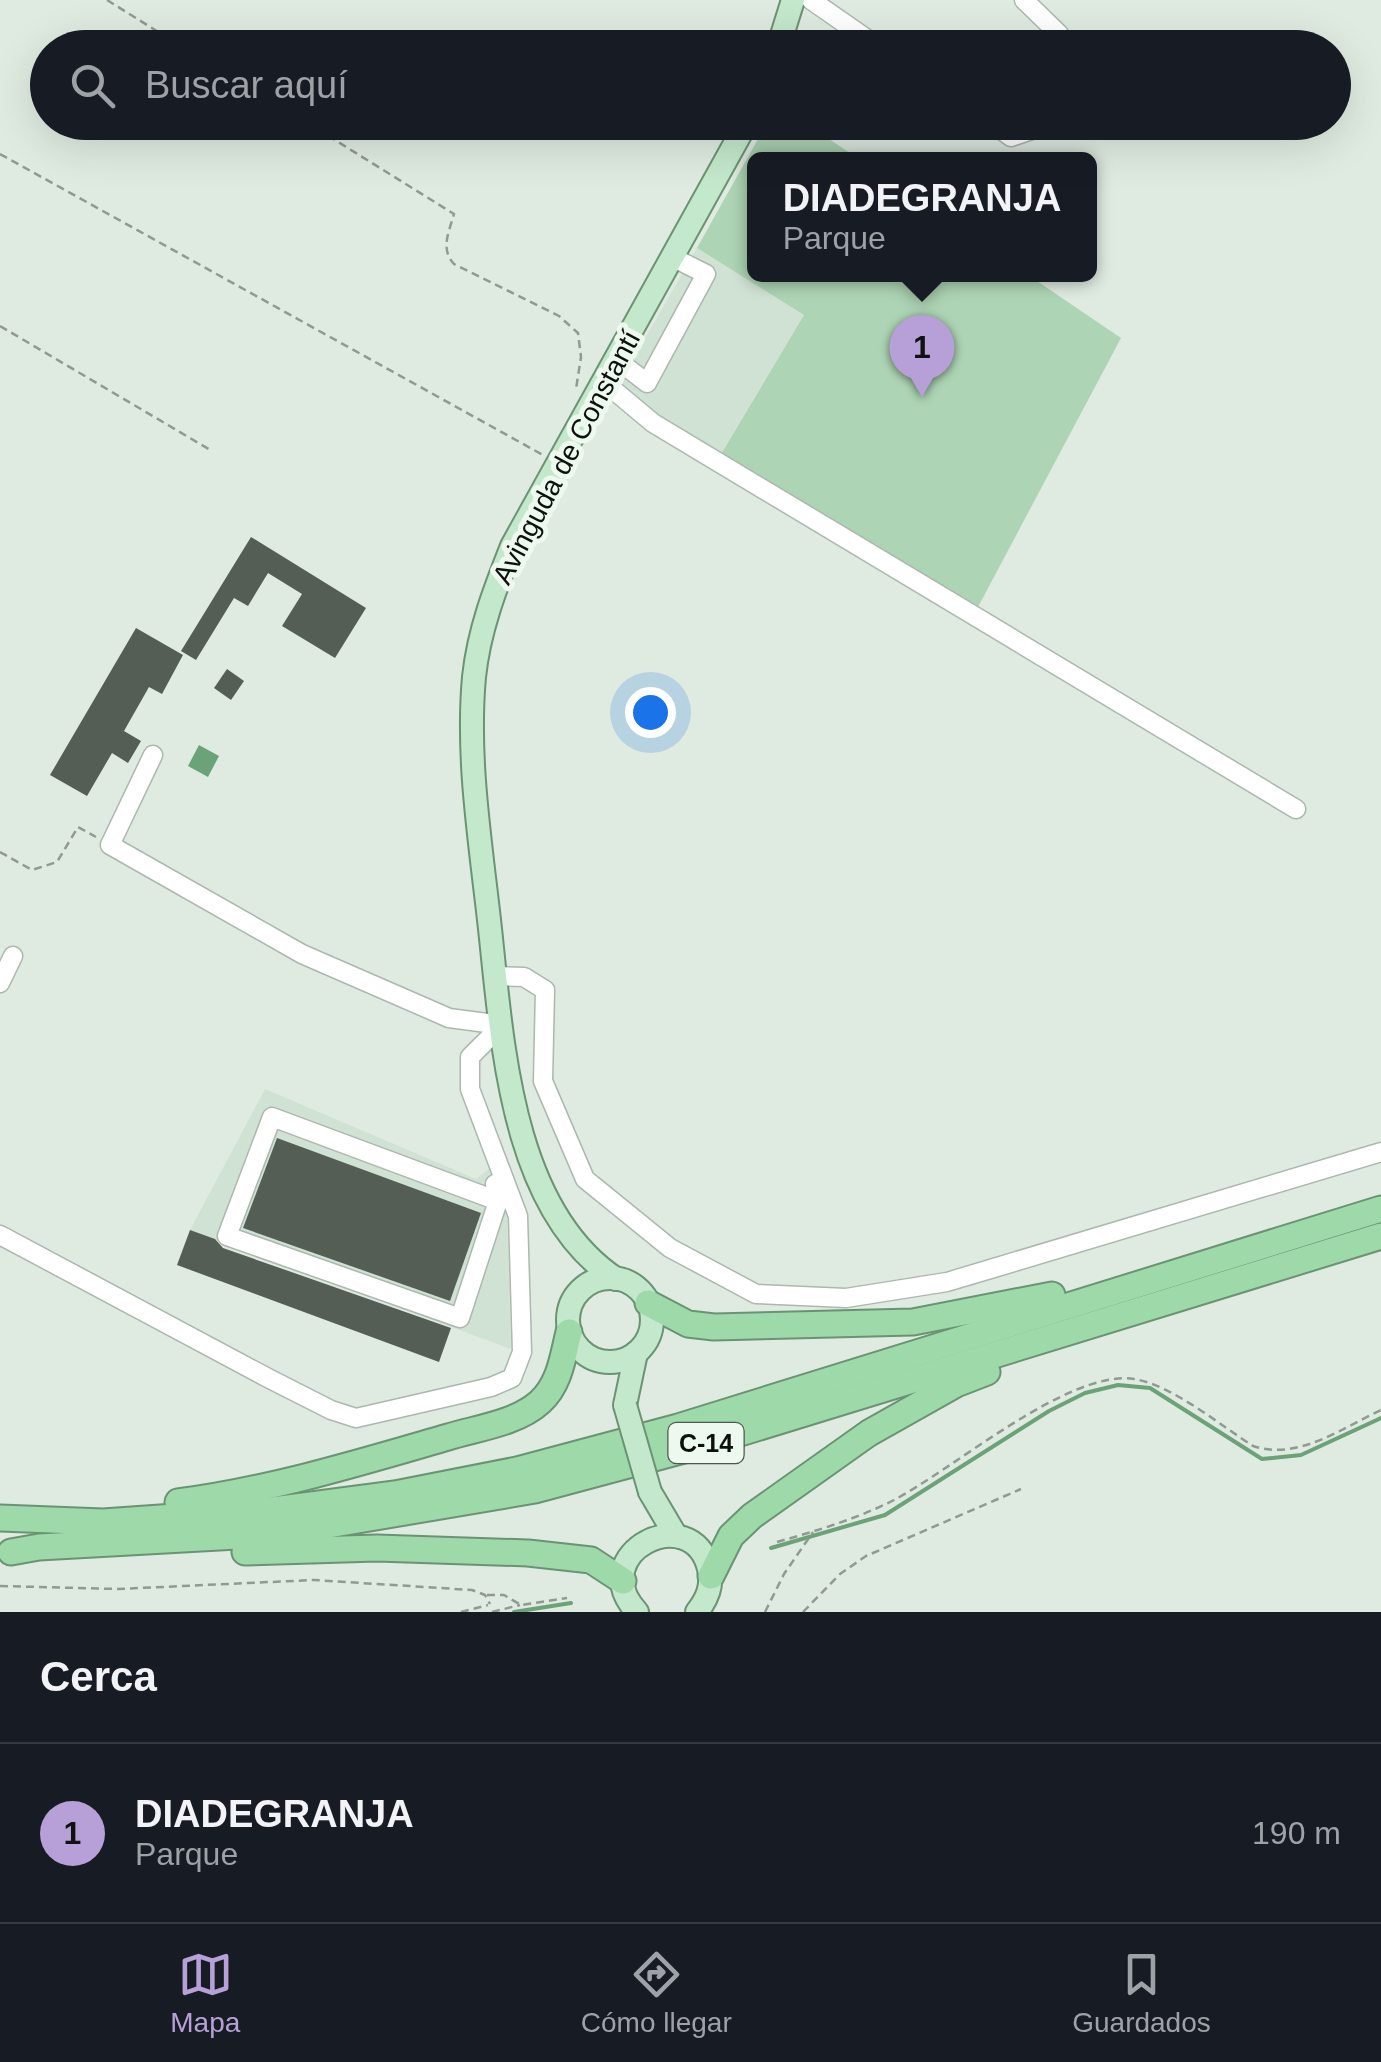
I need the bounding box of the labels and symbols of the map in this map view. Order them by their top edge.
pin: 1 [890,314,954,397]
street label: Avinguda de Constantí [486,325,647,589]
your location [625,687,676,738]
road number: C-14 [668,1423,744,1463]

